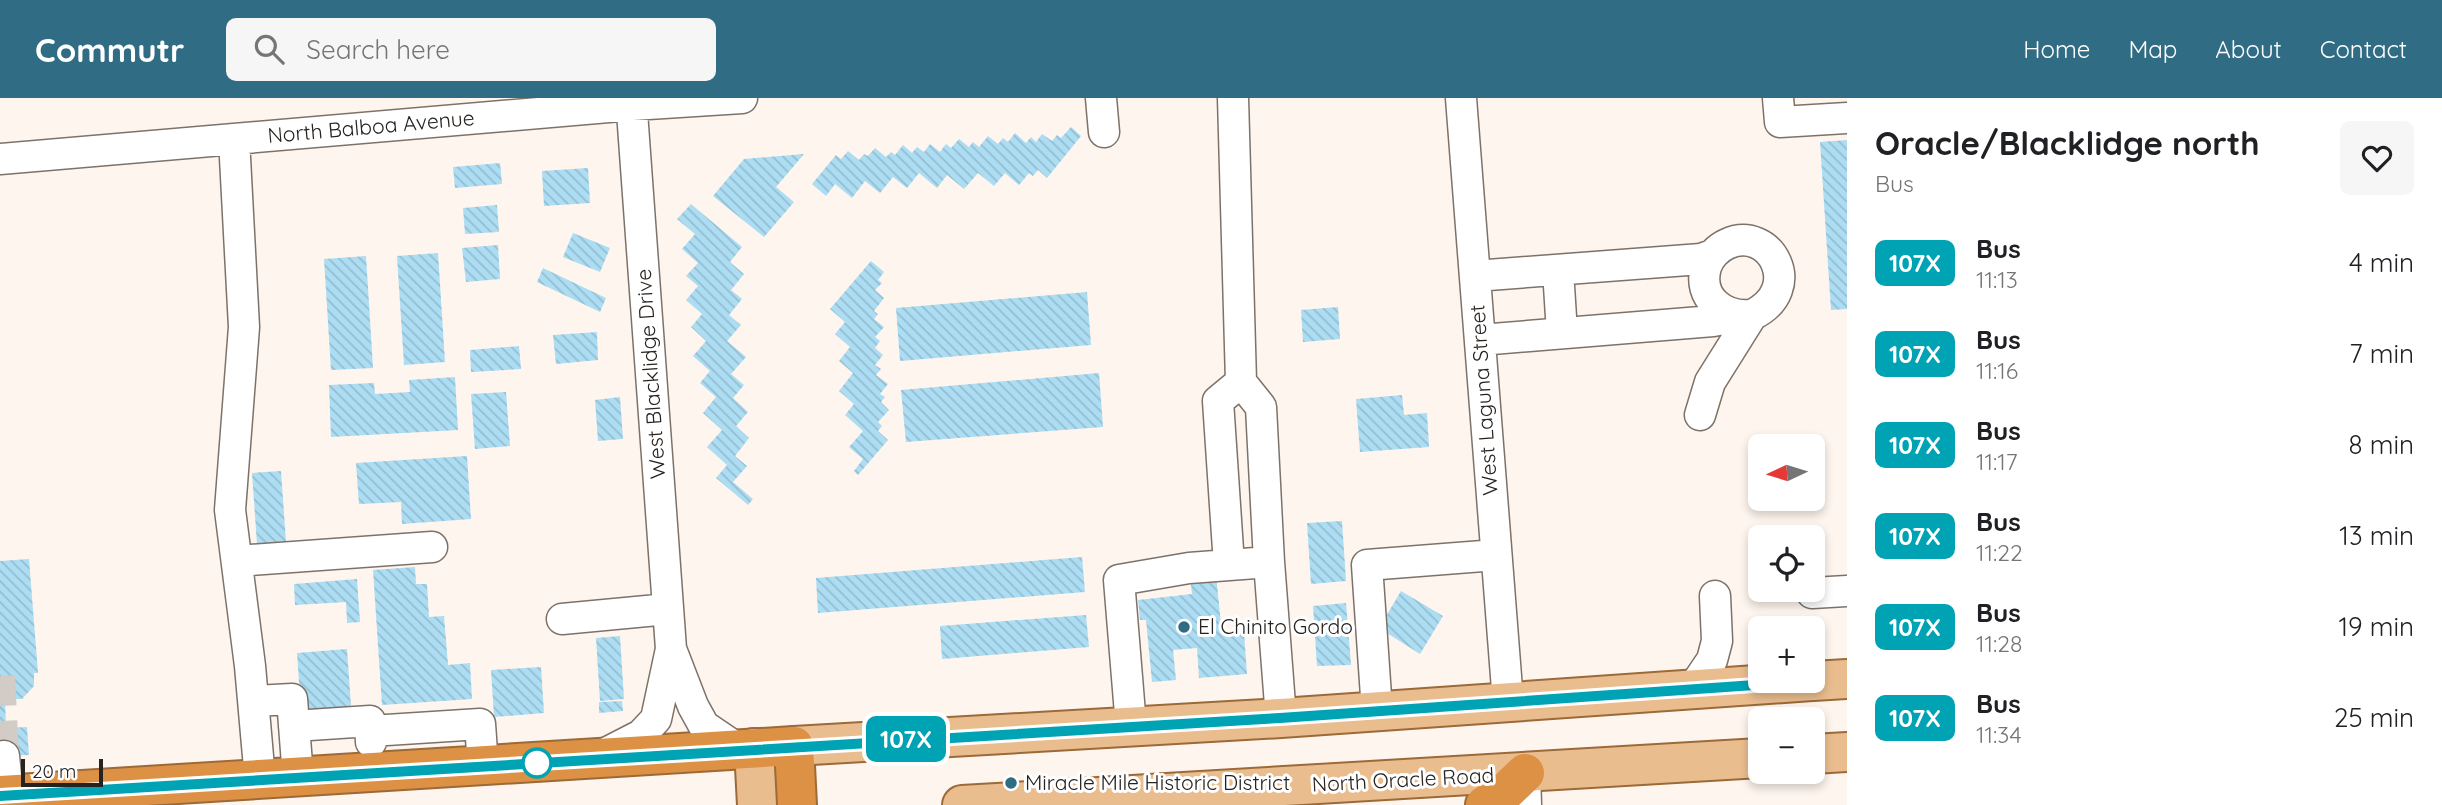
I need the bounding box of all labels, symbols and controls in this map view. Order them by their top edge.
search box [226,18,716,81]
text: Commutr [35,29,184,70]
icon: search [250,30,288,68]
text: Search here [306,33,450,66]
text: Home [2023,34,2090,64]
text: Map [2128,34,2177,64]
text: About [2215,34,2282,64]
text: Contact [2320,34,2407,64]
street label: North Balboa Avenue [266,104,476,148]
button: heart [2340,121,2414,195]
text: Oracle/Blacklidge north [1875,122,2260,163]
text: Bus [1875,169,1914,198]
text: Bus [1976,232,2021,265]
text: 4 min [2349,246,2414,279]
text: 107X [1889,248,1941,278]
text: 11:13 [1976,265,2018,294]
street label: West Blacklidge Drive [630,268,670,480]
street label: West Laguna Street [1463,304,1503,496]
text: Bus [1976,323,2021,356]
text: 7 min [2349,337,2414,370]
text: 107X [1889,339,1941,369]
text: 11:16 [1976,356,2018,385]
text: Bus [1976,414,2021,447]
text: 8 min [2349,428,2414,461]
text: 107X [1889,430,1941,460]
north arrow [1748,434,1825,511]
map controls [1748,434,1825,784]
text: 11:17 [1976,447,2018,476]
text: Bus [1976,505,2021,538]
text: 13 min [2339,519,2414,552]
text: 107X [1889,521,1941,551]
button: locate [1748,525,1825,602]
text: 11:22 [1976,538,2023,567]
text: Bus [1976,596,2021,629]
text: 19 min [2338,610,2414,643]
text: 107X [1889,612,1941,642]
place label: El Chinito Gordo [1198,613,1353,639]
button: + [1748,616,1825,693]
marker: El Chinito Gordo [1176,619,1192,635]
text: 11:28 [1976,629,2023,658]
text: Bus [1976,687,2021,720]
text: 25 min [2334,701,2414,734]
text: 107X [1889,703,1941,733]
button: − [1748,707,1825,784]
line badge: 107X [857,716,955,762]
text: 11:34 [1976,720,2022,749]
text: 107X [880,724,932,754]
unlabelled marker [522,748,552,778]
scale bar [21,756,103,788]
text: 20 m [32,759,76,783]
street label: North Oracle Road [1311,761,1495,797]
place label: Miracle Mile Historic District [1025,769,1290,795]
marker: Miracle Mile Historic District [1003,775,1019,791]

